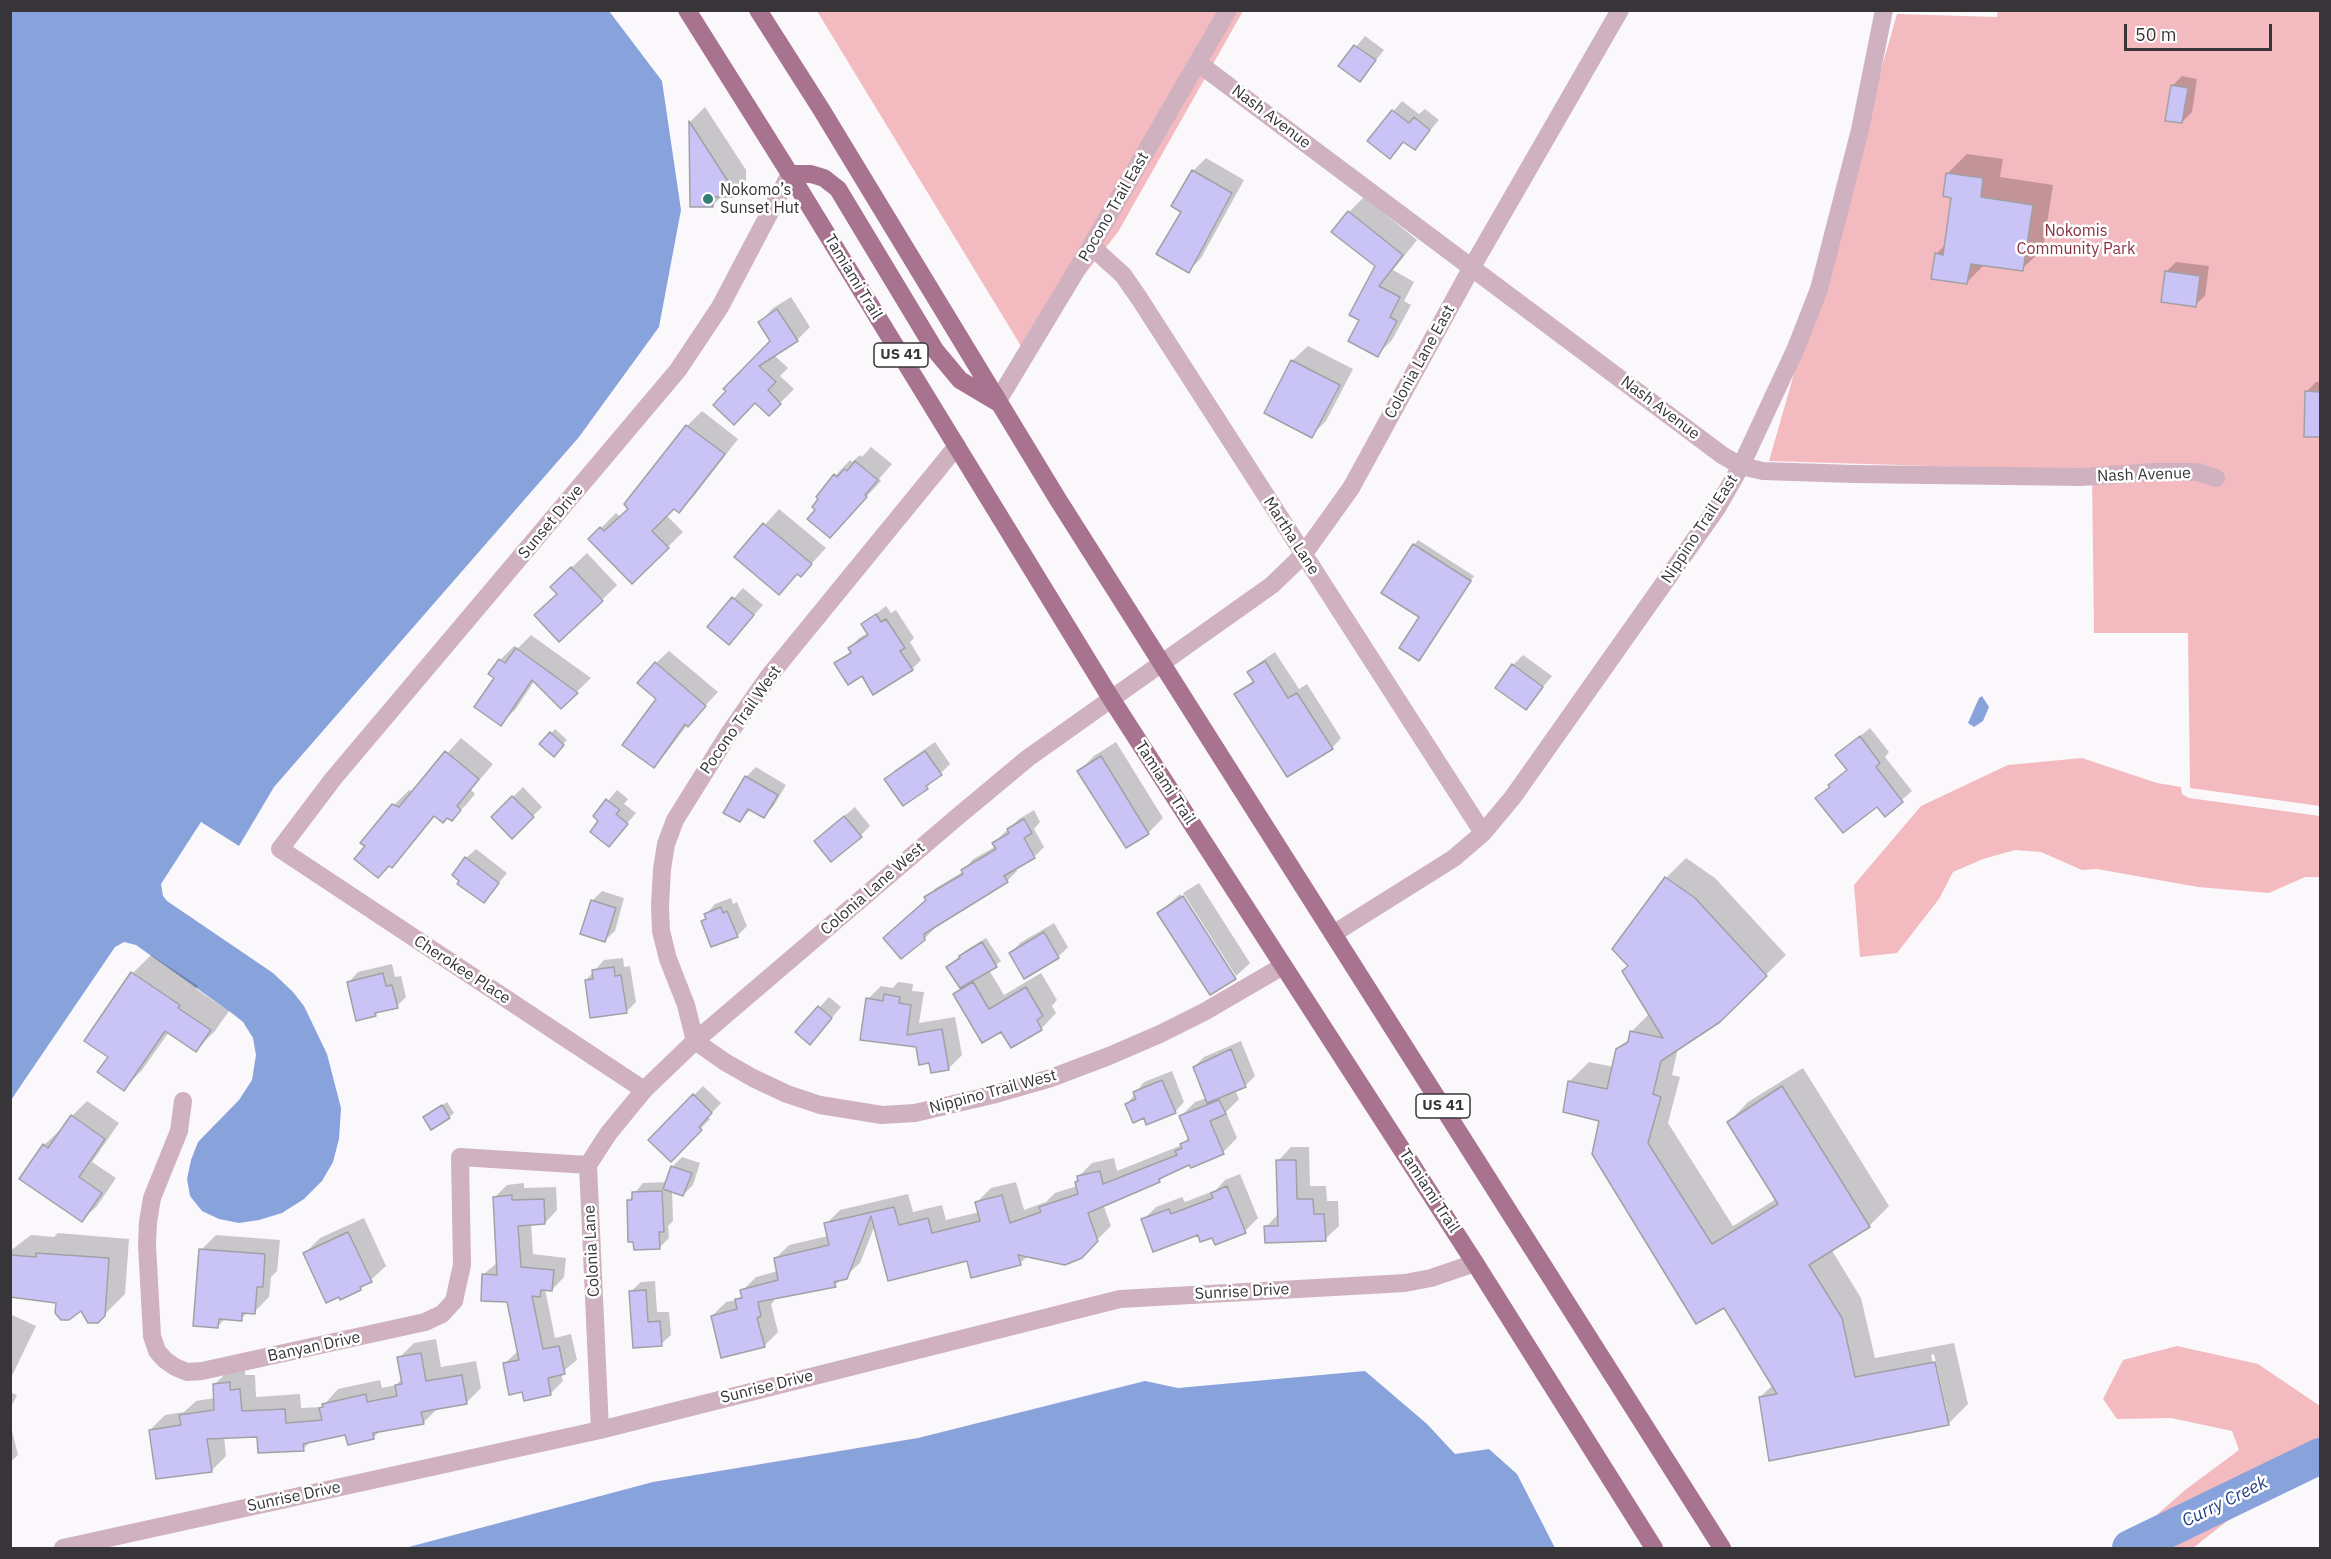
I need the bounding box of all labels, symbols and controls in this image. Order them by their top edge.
scale bar [2127,12,2276,50]
text: 50 m [2135,23,2177,46]
street label: Nash Avenue [1228,81,1314,153]
street label: Pocono Trail East [1075,149,1153,265]
place label: Nokomo’s Sunset Hut [720,180,799,218]
marker: Nokomo’s Sunset Hut [701,192,715,206]
park label: Nokomis Community Park [2017,221,2135,259]
street label: Tamiami Trail [820,231,886,323]
street label: Colonia Lane East [1381,302,1459,422]
road number: US 41 [874,343,928,367]
street label: Nash Avenue [1617,372,1703,444]
street label: Nash Avenue [2097,464,2191,486]
street label: Nippino Trail East [1658,471,1742,587]
street label: Sunset Drive [515,481,587,563]
street label: Martha Lane [1259,493,1323,579]
street label: Pocono Trail West [696,662,786,778]
street label: Tamiami Trail [1131,738,1199,828]
street label: Colonia Lane West [817,838,929,940]
street label: Cherokee Place [410,932,514,1008]
street label: Nippino Trail West [927,1066,1059,1118]
road number: US 41 [1416,1094,1470,1118]
street label: Tamiami Trail [1395,1146,1463,1236]
street label: Colonia Lane [580,1205,604,1297]
street label: Sunrise Drive [1194,1280,1290,1304]
street label: Banyan Drive [266,1328,362,1366]
street label: Sunrise Drive [719,1366,815,1408]
water label: Curry Creek [2179,1472,2271,1532]
street label: Sunrise Drive [246,1478,342,1516]

